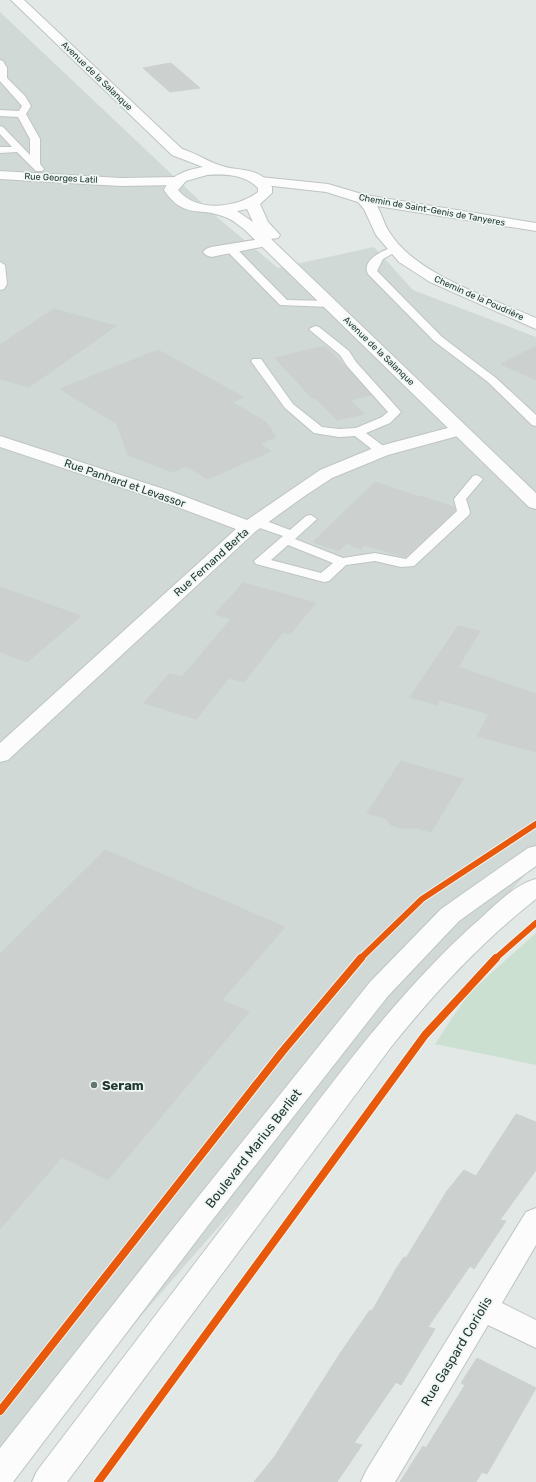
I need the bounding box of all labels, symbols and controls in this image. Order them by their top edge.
street label: Avenue de la Salanque [59,40,135,112]
street label: Rue Georges Latil [24,171,98,185]
street label: Chemin de Saint-Genis de Tanyeres [358,192,506,228]
street label: Chemin de la Poudrière [433,274,525,322]
street label: Avenue de la Salanque [341,315,417,387]
street label: Rue Panhard et Levassor [63,457,188,511]
street label: Rue Fernand Berta [171,525,251,599]
place label: Seram [102,1078,144,1093]
marker: Seram [89,1080,99,1090]
street label: Boulevard Marius Berliet [202,1086,304,1211]
street label: Rue Gaspard Coriolis [418,1294,495,1409]

